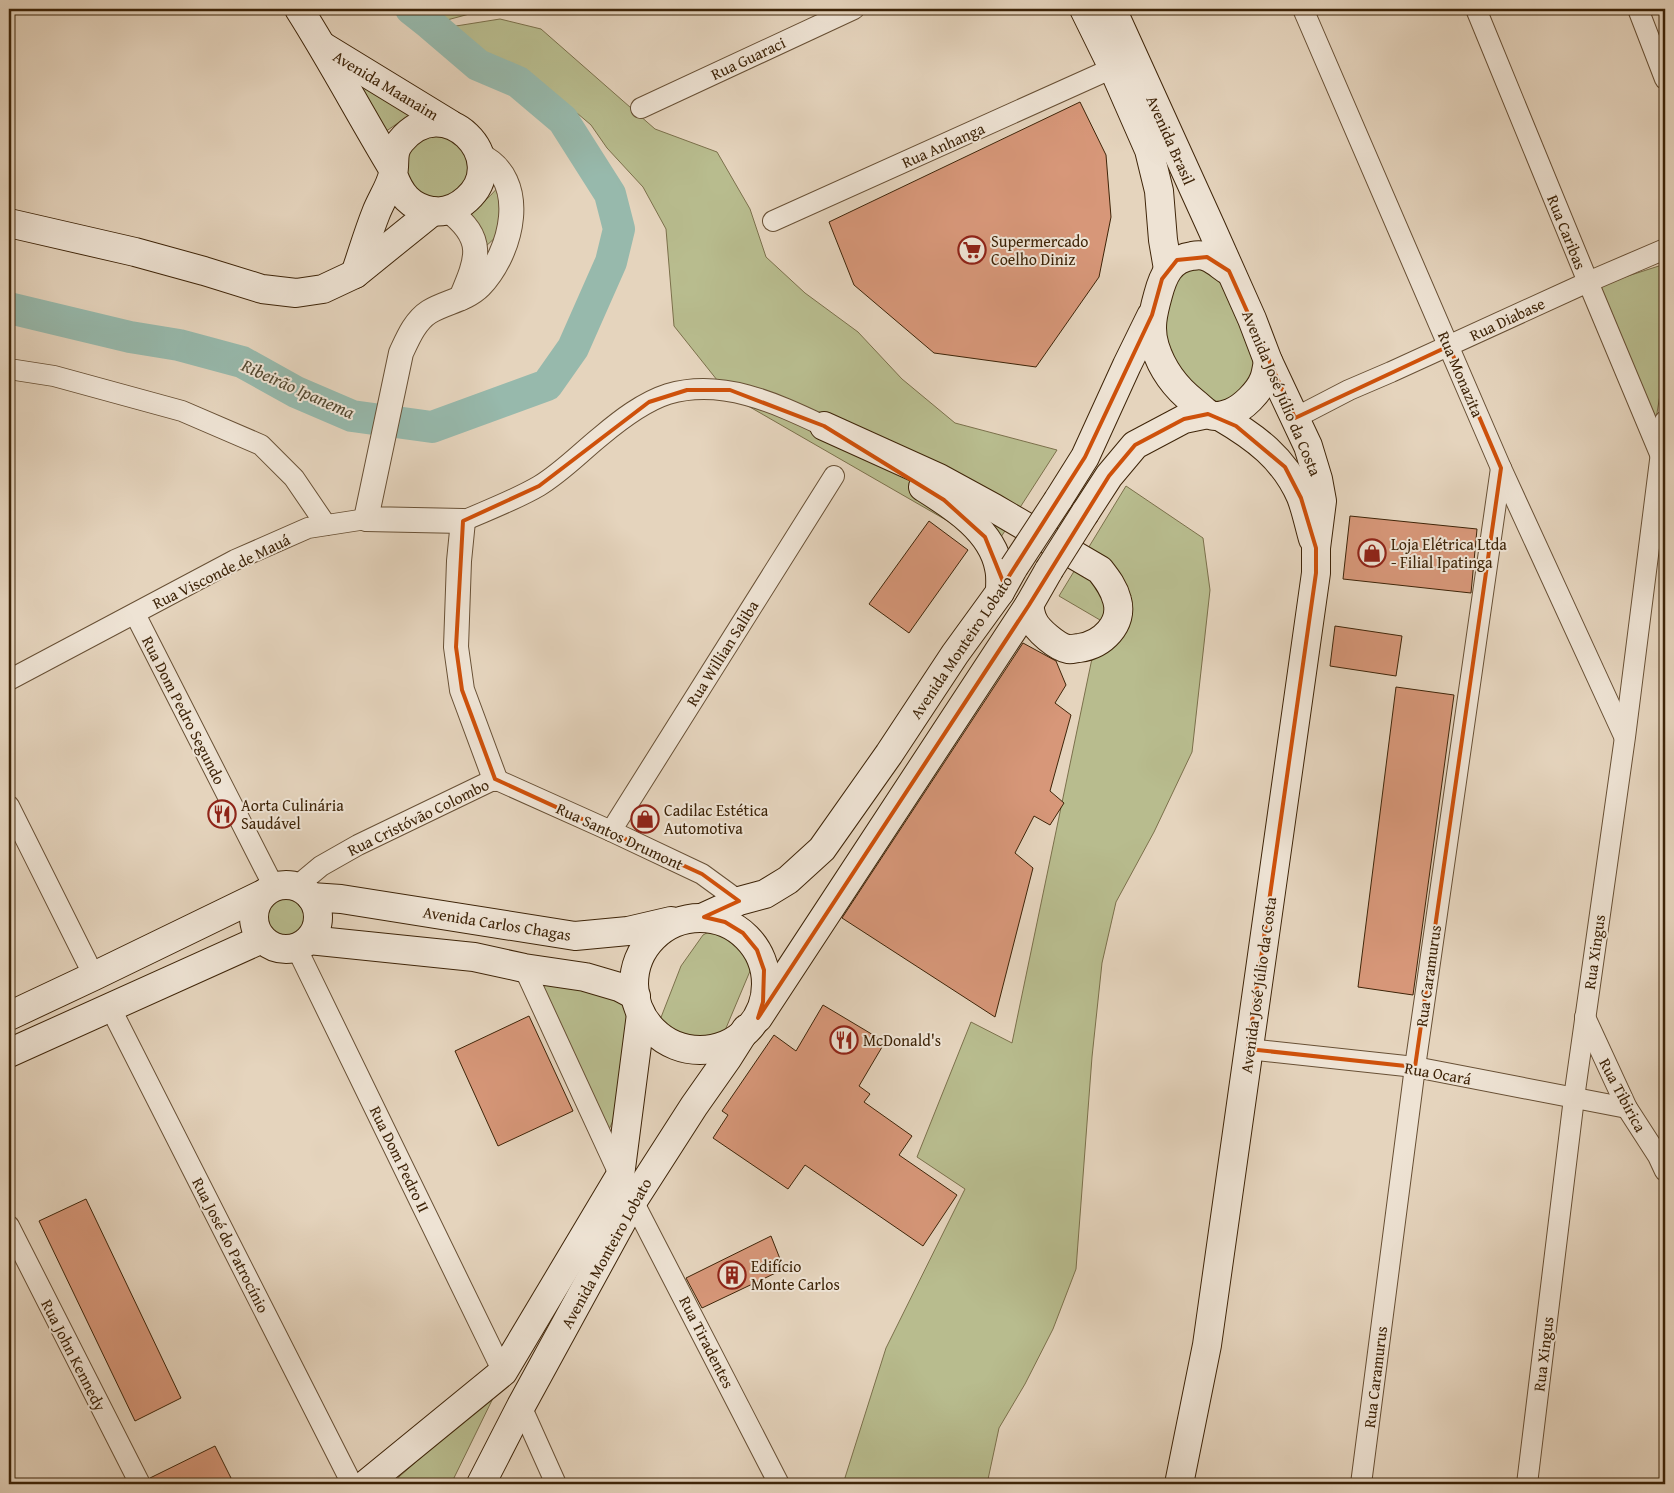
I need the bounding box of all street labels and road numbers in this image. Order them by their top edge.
street label: Rua Guaraci [707,30,790,86]
street label: Avenida Maanaim [329,44,443,126]
street label: Avenida Brasil [1141,91,1202,189]
street label: Rua Anhanga [898,116,989,174]
street label: Rua Caribas [1541,191,1593,273]
street label: Rua Diabase [1465,291,1549,347]
street label: Avenida José Júlio da Costa [1236,306,1328,480]
street label: Rua Monazita [1432,327,1490,421]
street label: Rua Visconde de Mauá [148,527,294,615]
street label: Avenida Monteiro Lobato [904,570,1018,724]
street label: Rua Willian Saliba [680,595,764,711]
street label: Rua Dom Pedro Segundo [136,632,232,788]
street label: Rua Cristóvão Colombo [343,772,493,862]
street label: Rua Santos Drumont [552,796,688,876]
street label: Avenida José Júlio da Costa [1234,895,1282,1075]
street label: Avenida Carlos Chagas [421,899,573,947]
street label: Rua Xingus [1577,913,1611,991]
street label: Rua Caramurus [1409,924,1447,1028]
street label: Rua Tibirica [1593,1054,1653,1137]
street label: Rua Ocará [1403,1055,1474,1091]
street label: Rua Dom Pedro II [364,1102,436,1216]
street label: Rua José do Patrocínio [186,1173,276,1317]
street label: Avenida Monteiro Lobato [555,1173,657,1333]
street label: Rua Tiradentes [673,1292,741,1392]
street label: Rua John Kennedy [35,1295,113,1415]
street label: Rua Xingus [1526,1315,1560,1393]
street label: Rua Caramurus [1357,1325,1393,1429]

